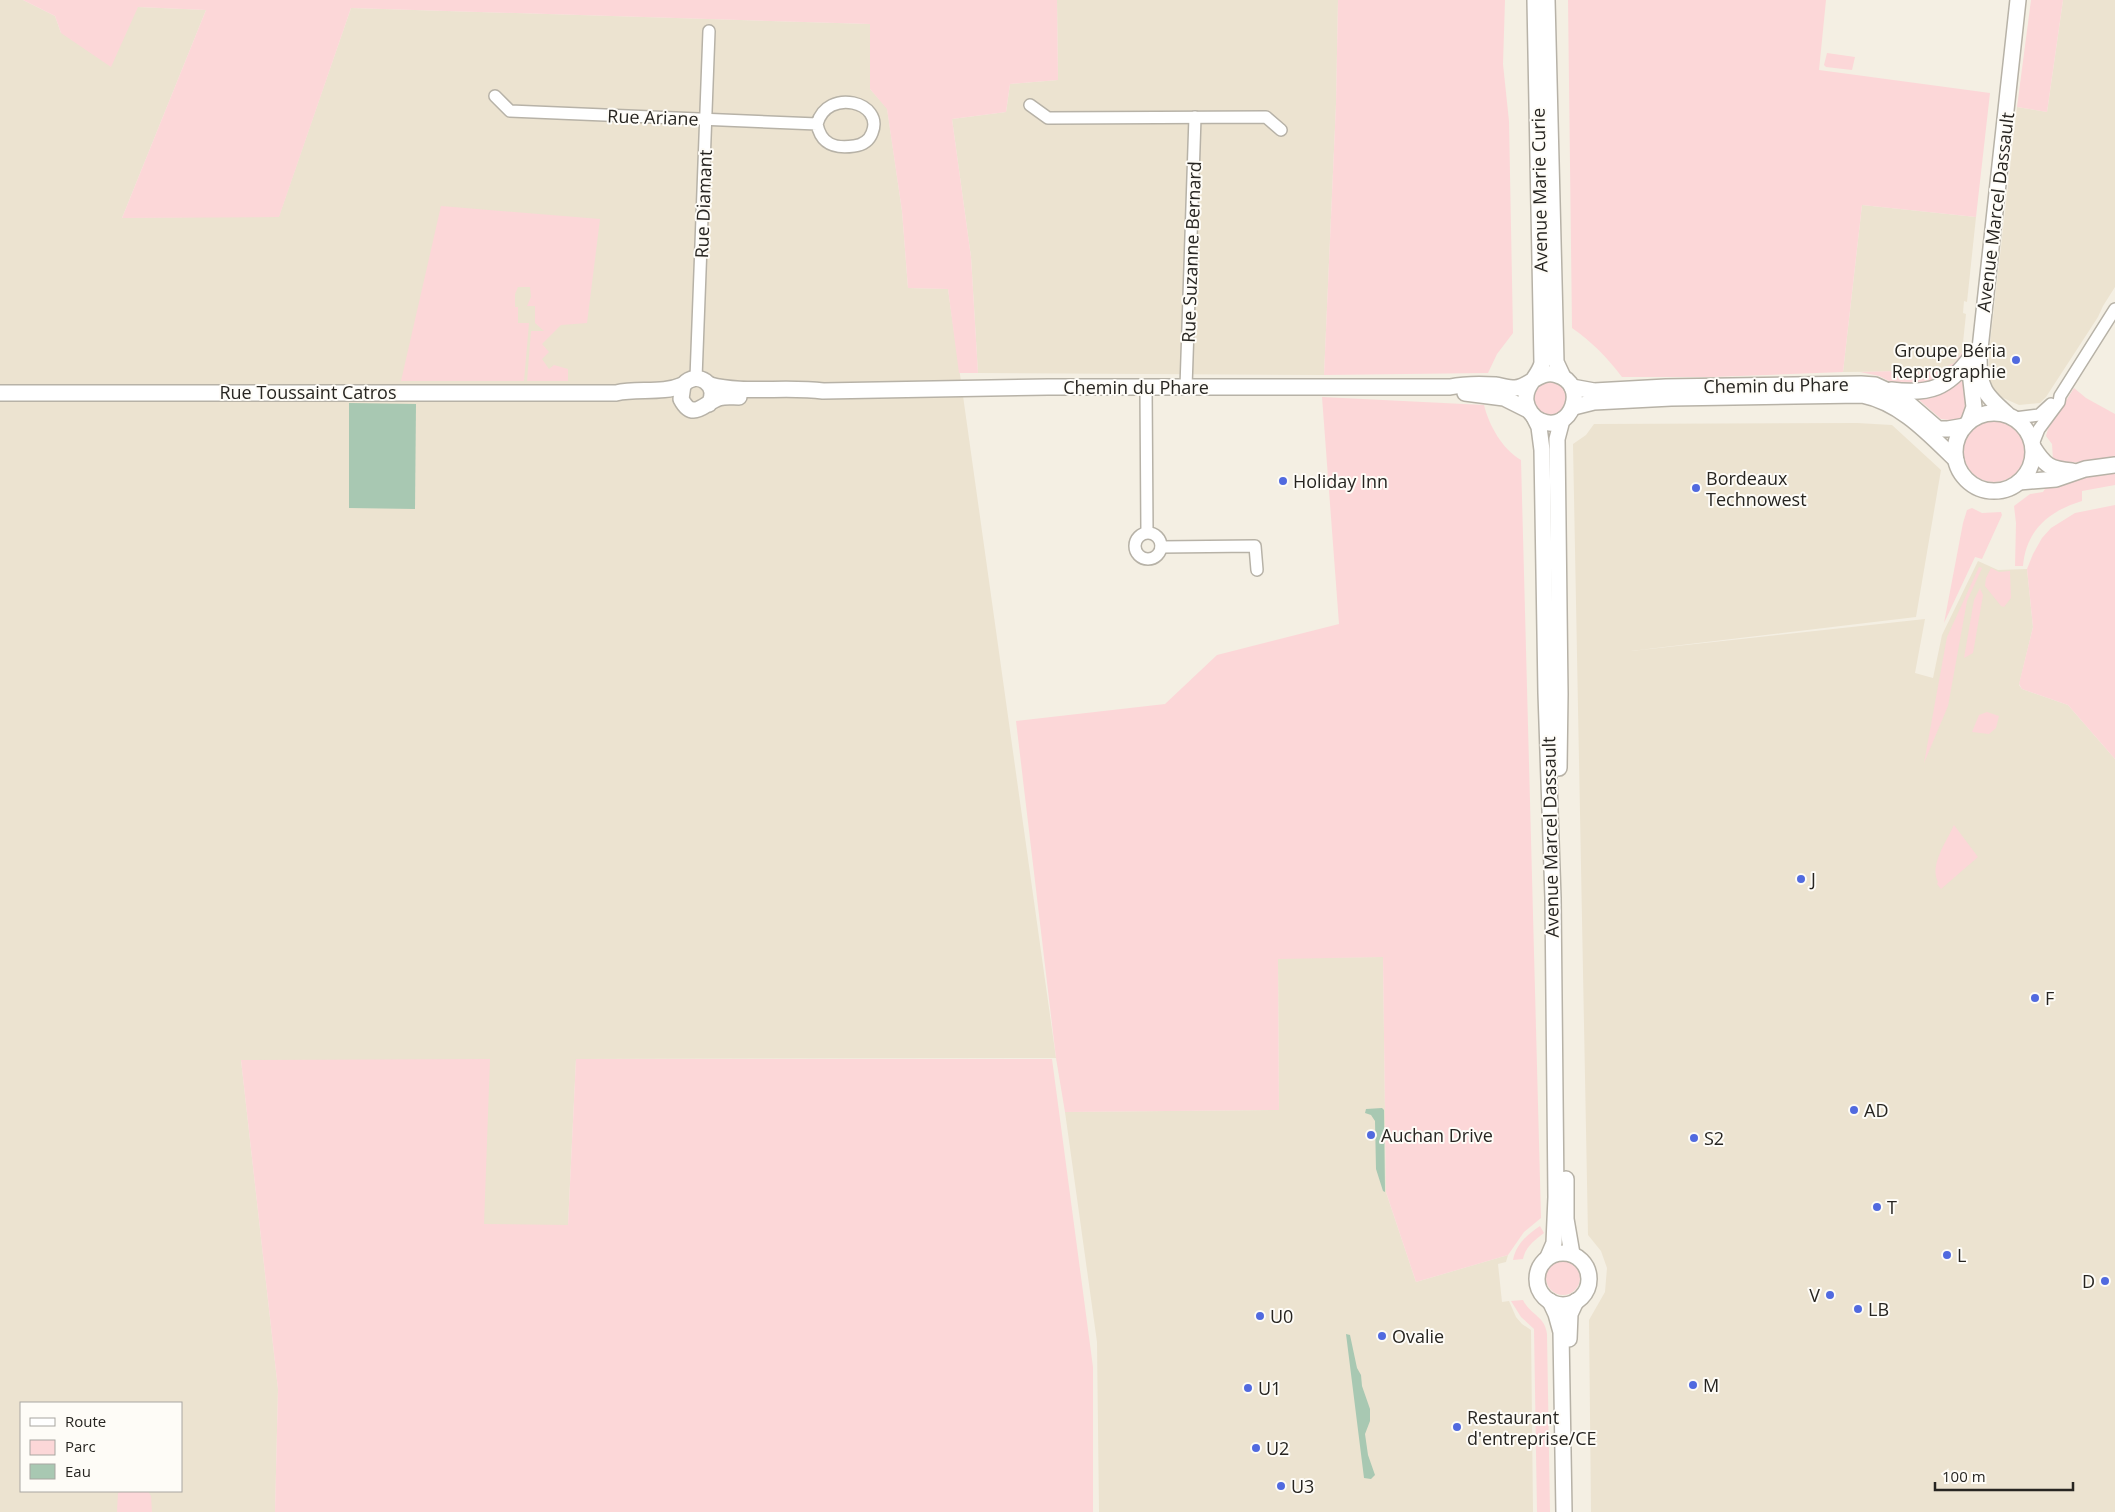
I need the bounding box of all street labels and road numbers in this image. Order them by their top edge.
street label: Rue Ariane [607,103,699,131]
street label: Avenue Marie Curie [1526,107,1552,273]
street label: Avenue Marcel Dassault [1971,111,2019,313]
street label: Rue Diamant [689,149,717,259]
street label: Rue Suzanne Bernard [1176,161,1206,343]
street label: Chemin du Phare [1703,372,1849,398]
street label: Chemin du Phare [1063,375,1209,399]
street label: Rue Toussaint Catros [219,380,397,404]
street label: Avenue Marcel Dassault [1536,736,1564,938]

